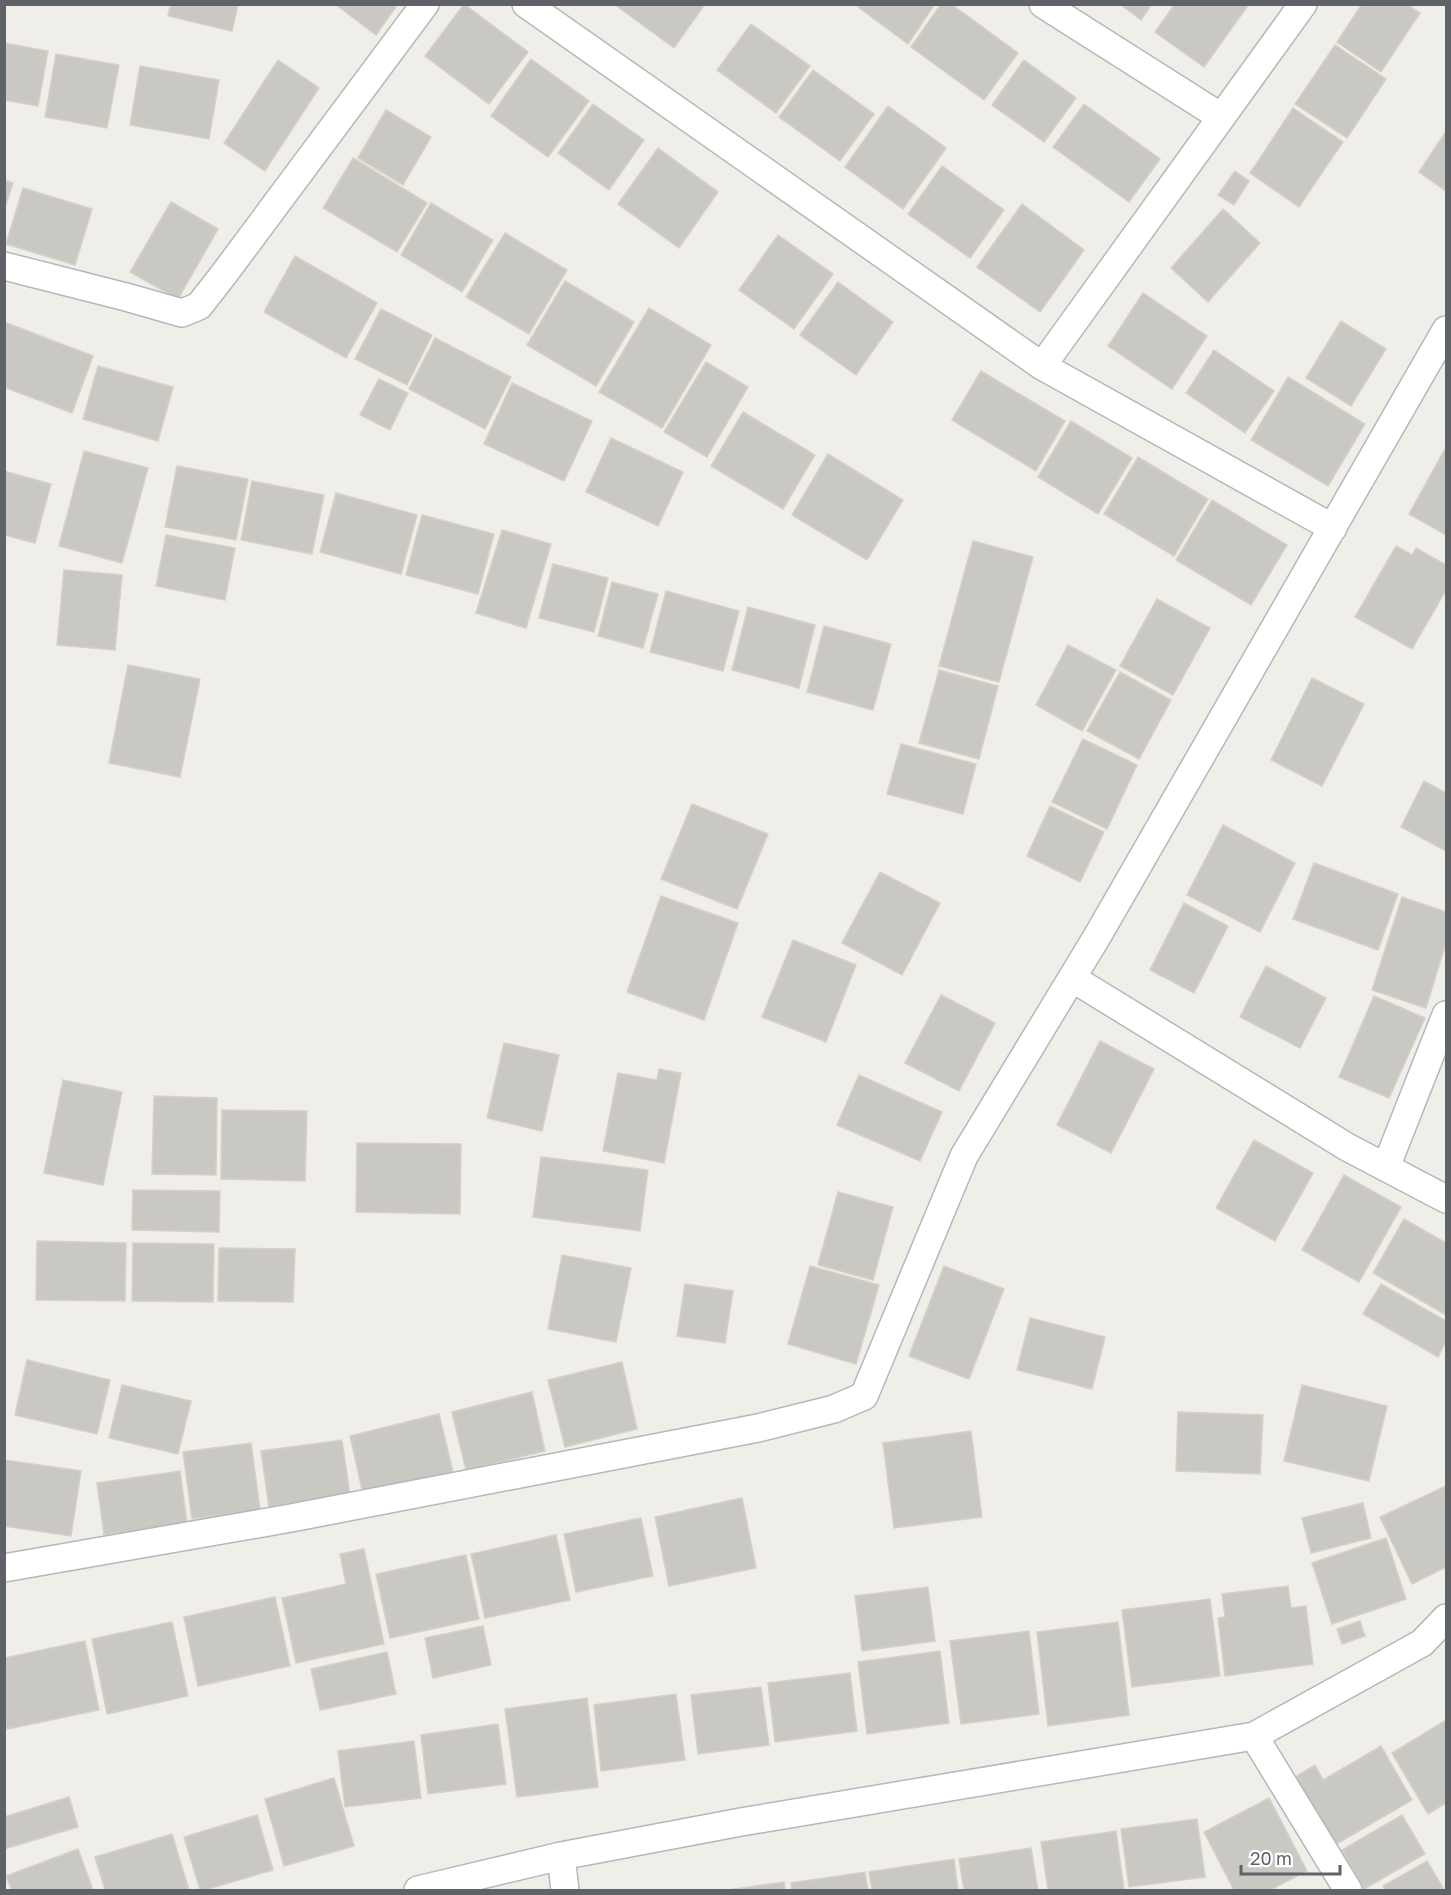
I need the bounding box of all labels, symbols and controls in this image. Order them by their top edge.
scale bar [1241,1838,1340,1876]
text: 20 m [1250,1847,1292,1869]

